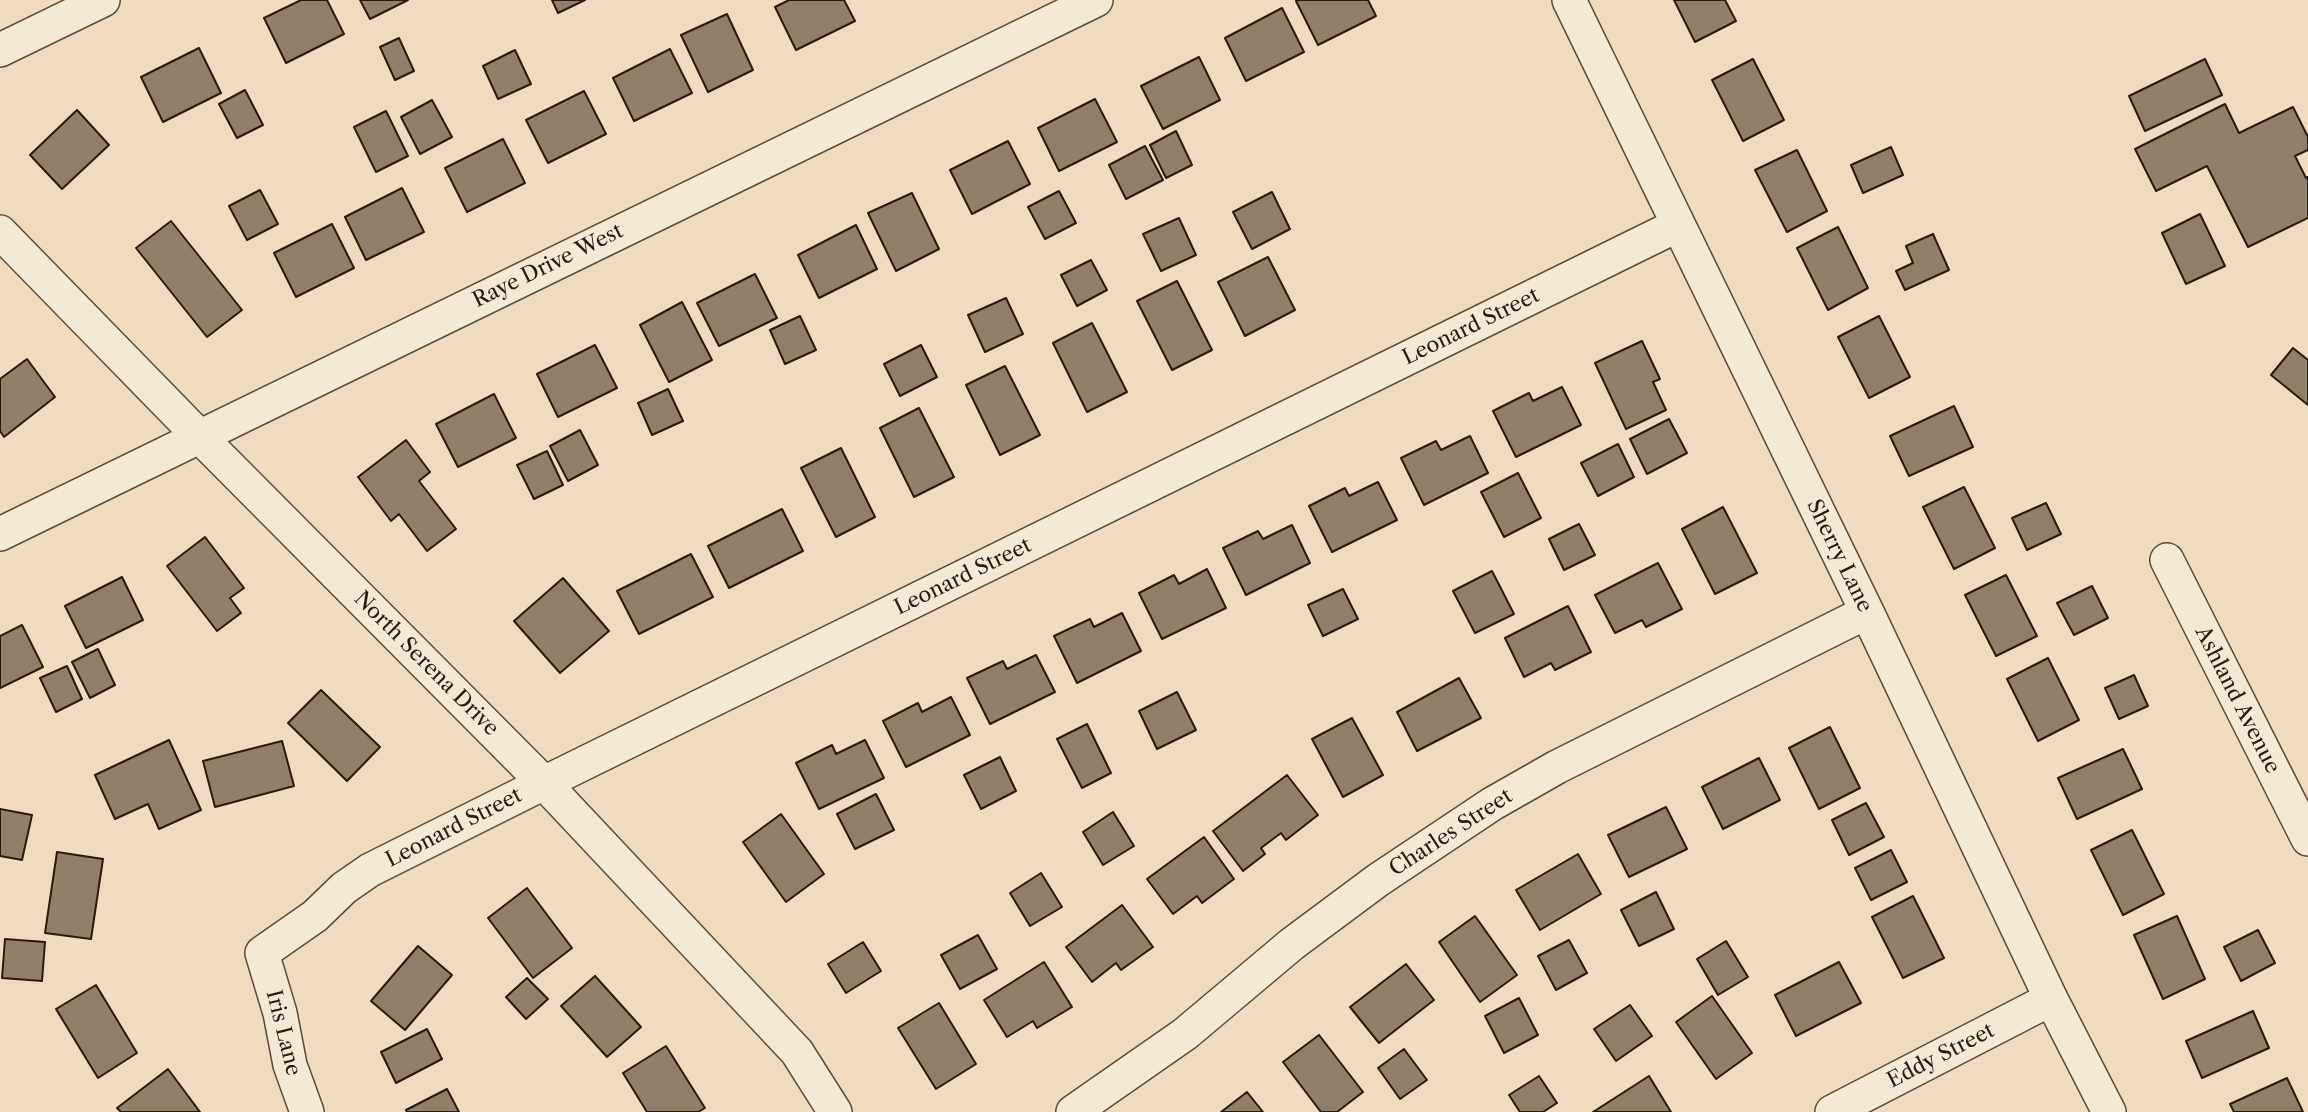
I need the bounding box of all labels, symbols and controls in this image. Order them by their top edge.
street label: Raye Drive West [469,219,627,313]
street label: Leonard Street [1398,283,1544,371]
street label: Sherry Lane [1801,496,1877,616]
street label: Leonard Street [890,533,1036,621]
street label: North Serena Drive [349,587,503,741]
street label: Ashland Avenue [2189,622,2285,778]
street label: Leonard Street [382,783,526,873]
street label: Charles Street [1385,784,1517,882]
street label: Iris Lane [260,987,306,1079]
street label: Eddy Street [1883,1018,1999,1094]

